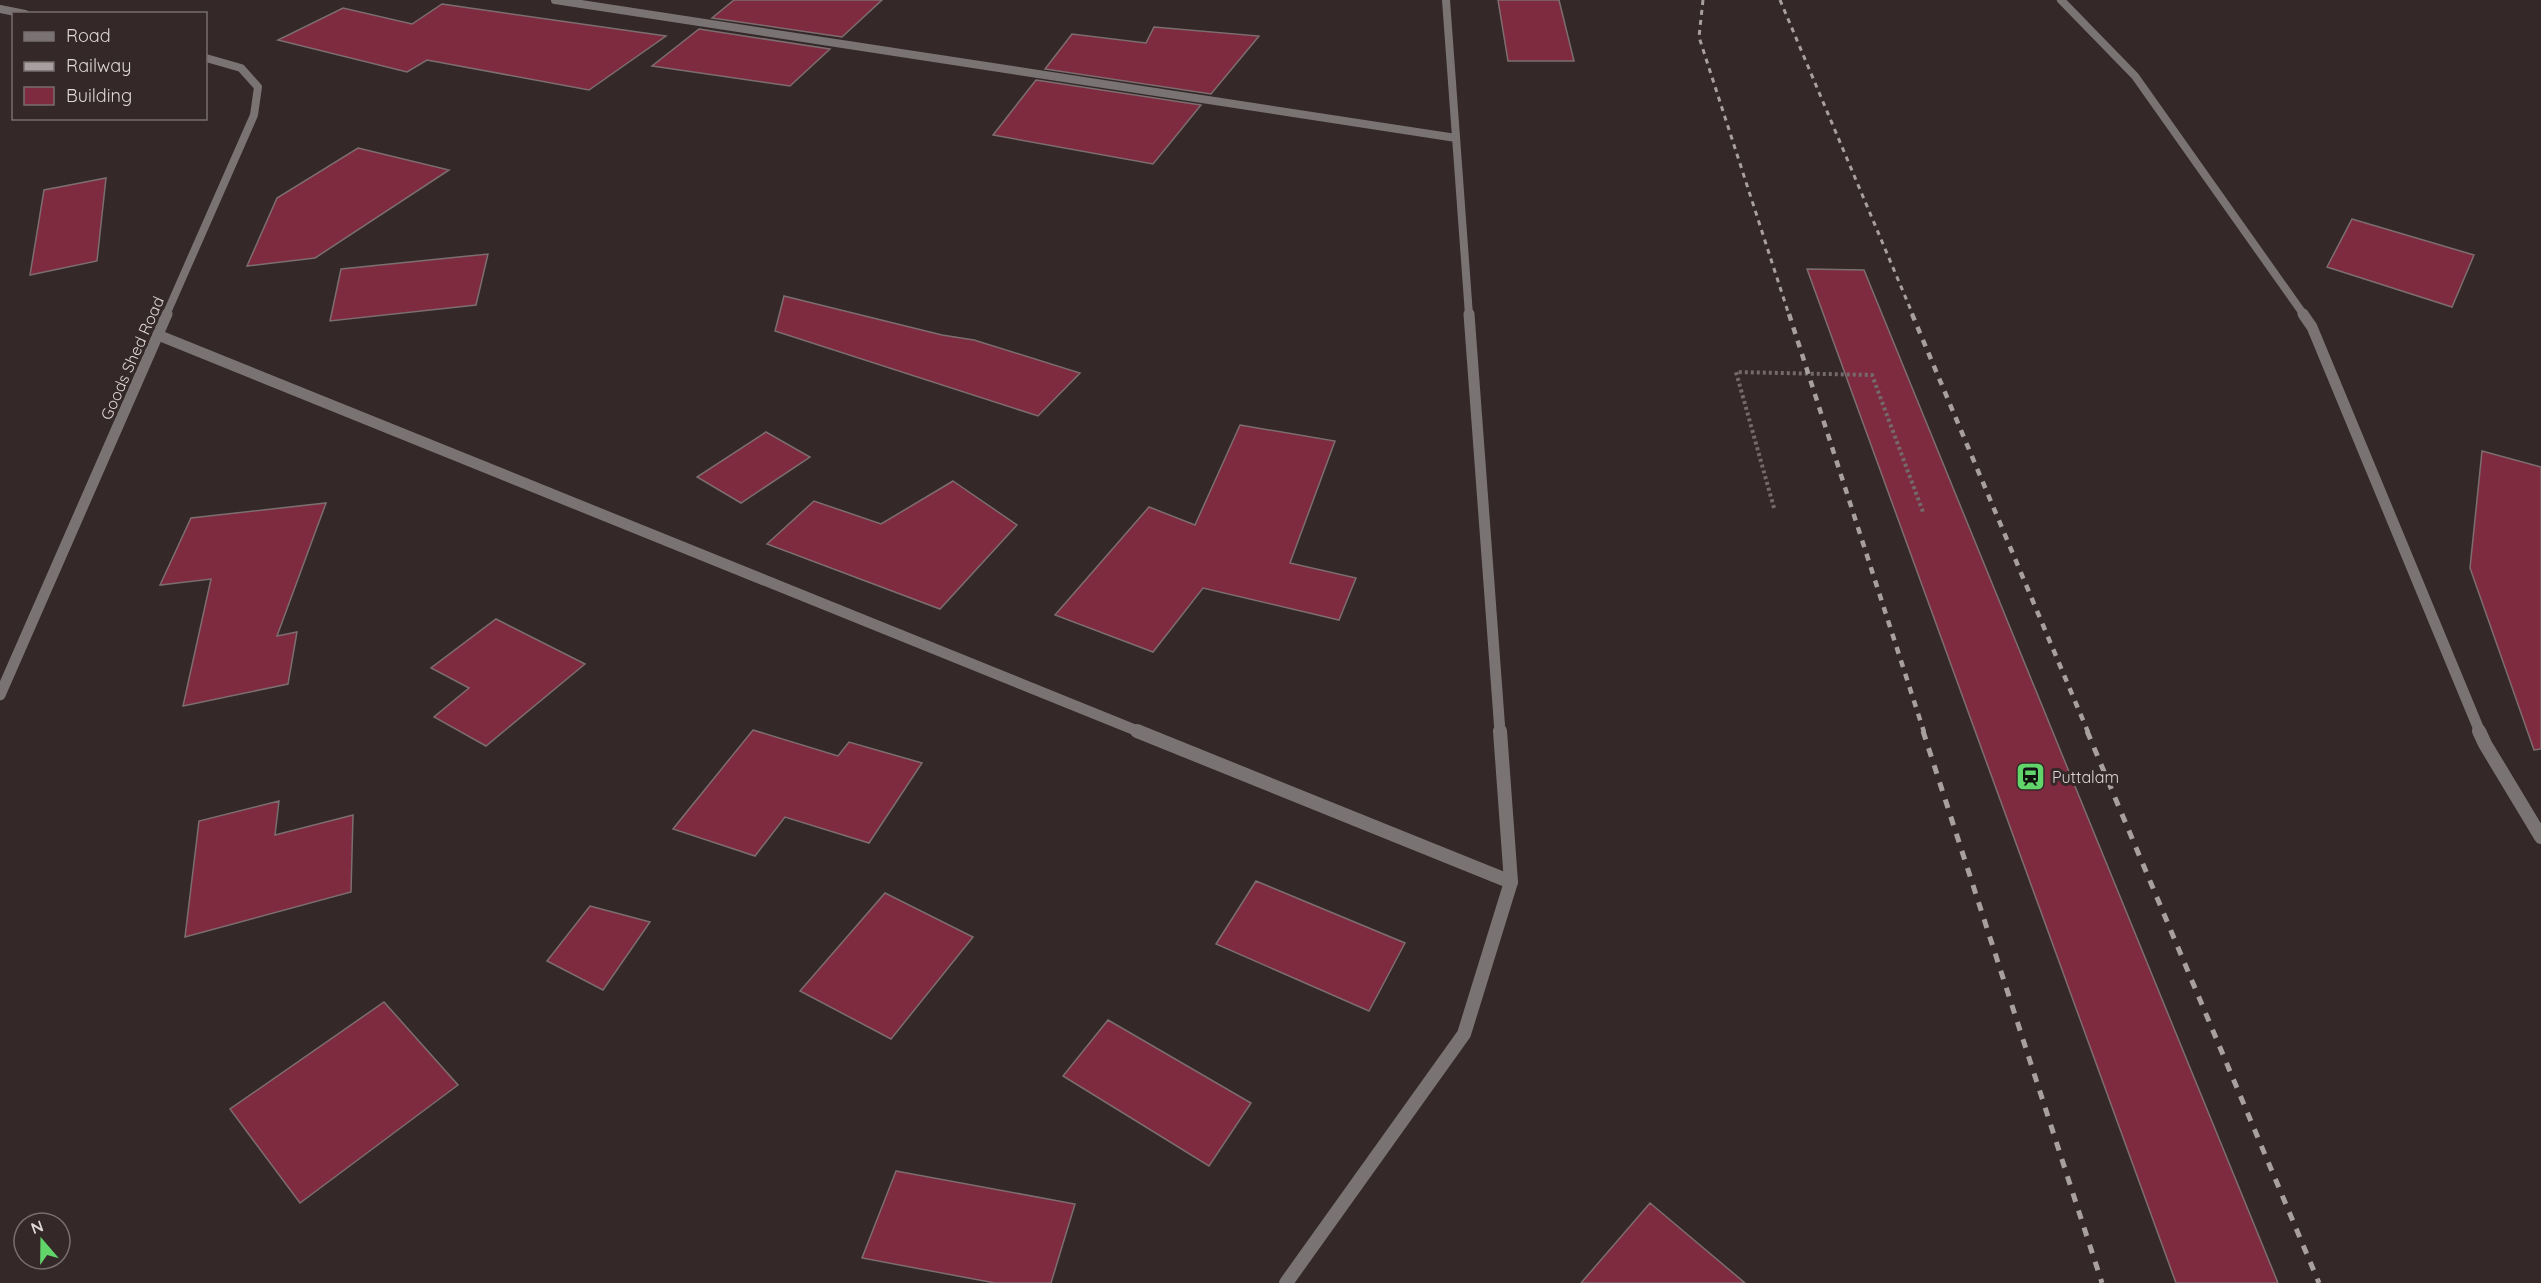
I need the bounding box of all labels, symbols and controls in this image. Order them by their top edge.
legend [12,12,207,120]
text: Road [66,24,111,47]
text: Railway [66,54,132,77]
text: Building [66,84,132,107]
street label: Goods Shed Road [96,293,168,423]
station icon: Puttalam [2015,761,2047,793]
place label: Puttalam [2052,767,2119,787]
north arrow [12,1211,72,1271]
text: N [28,1215,46,1238]

